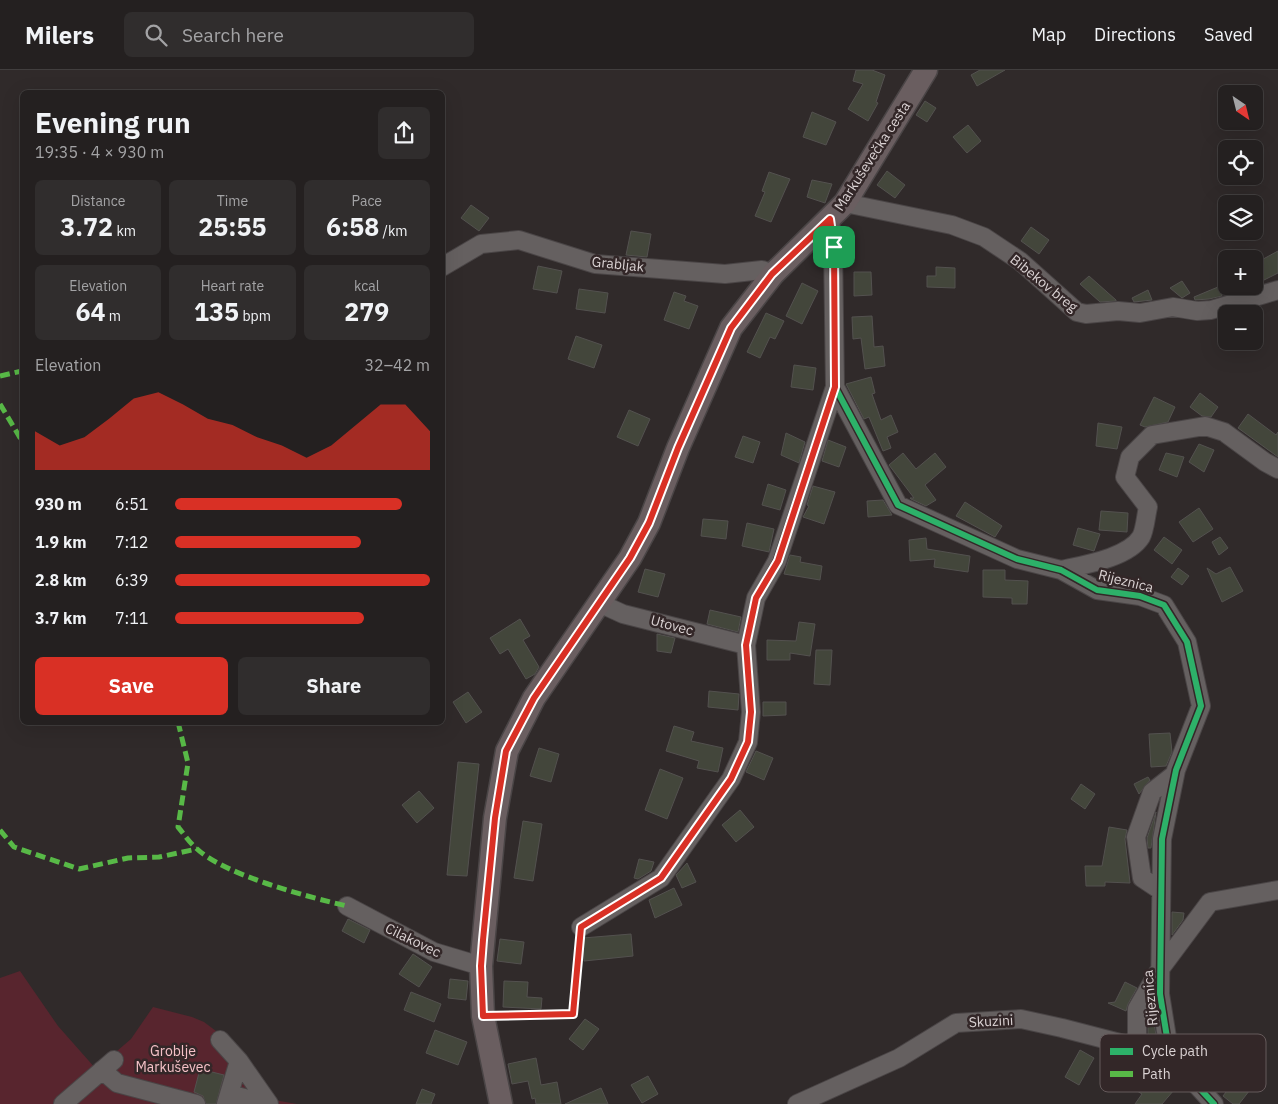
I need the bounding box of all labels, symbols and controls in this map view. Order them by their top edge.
search box [124,12,474,57]
text: Milers [25,19,94,51]
icon: search [142,21,170,49]
text: Search here [182,23,284,47]
text: Map [1031,23,1066,46]
text: Directions [1094,23,1176,46]
text: Saved [1204,23,1253,46]
north arrow [1218,85,1262,130]
map controls [1218,85,1263,350]
street label: Markuševečka cesta [830,97,914,214]
text: Evening run [35,104,191,141]
button: share [378,107,430,159]
button: locate [1218,140,1263,185]
text: 19:35 · 4 × 930 m [35,142,164,162]
text: Distance [71,192,125,210]
text: Time [217,192,248,210]
text: Pace [352,192,382,210]
button: layers [1218,195,1263,240]
text: 3.72 [60,210,113,243]
text: 25:55 [198,210,267,243]
text: 6:58 [326,210,379,243]
text: km [113,222,136,240]
text: /km [379,222,408,240]
pin [813,226,855,268]
icon: arrive [820,233,848,261]
street label: Bibekov breg [1007,250,1082,316]
button: + [1218,250,1263,295]
street label: Grabljak [591,252,646,276]
text: Elevation [69,277,127,295]
text: Heart rate [201,277,264,295]
text: kcal [354,277,380,295]
text: 64 [75,295,105,328]
text: 135 [194,295,239,328]
text: 279 [344,295,389,328]
button: − [1218,305,1263,350]
text: m [105,307,121,325]
text: bpm [239,307,271,325]
text: Elevation [35,355,101,375]
text: 32–42 m [364,355,430,375]
text: 930 m [35,494,82,514]
text: 6:51 [115,494,148,514]
text: 1.9 km [35,532,86,552]
text: 7:12 [115,532,148,552]
street label: Rijeznica [1097,565,1156,597]
text: 2.8 km [35,570,86,590]
text: 6:39 [115,570,148,590]
text: 3.7 km [35,608,86,628]
text: 7:11 [115,608,148,628]
street label: Utovec [649,611,695,639]
button: Save [35,657,228,715]
button: Share [238,657,430,715]
street label: Cilakovec [382,919,444,961]
street label: Rijeznica [1139,969,1161,1027]
street label: Skuzini [968,1011,1014,1031]
legend [1100,1034,1266,1092]
park label: Groblje Markuševec [135,1042,211,1076]
text: Cycle path [1142,1042,1208,1060]
text: Path [1142,1065,1171,1083]

